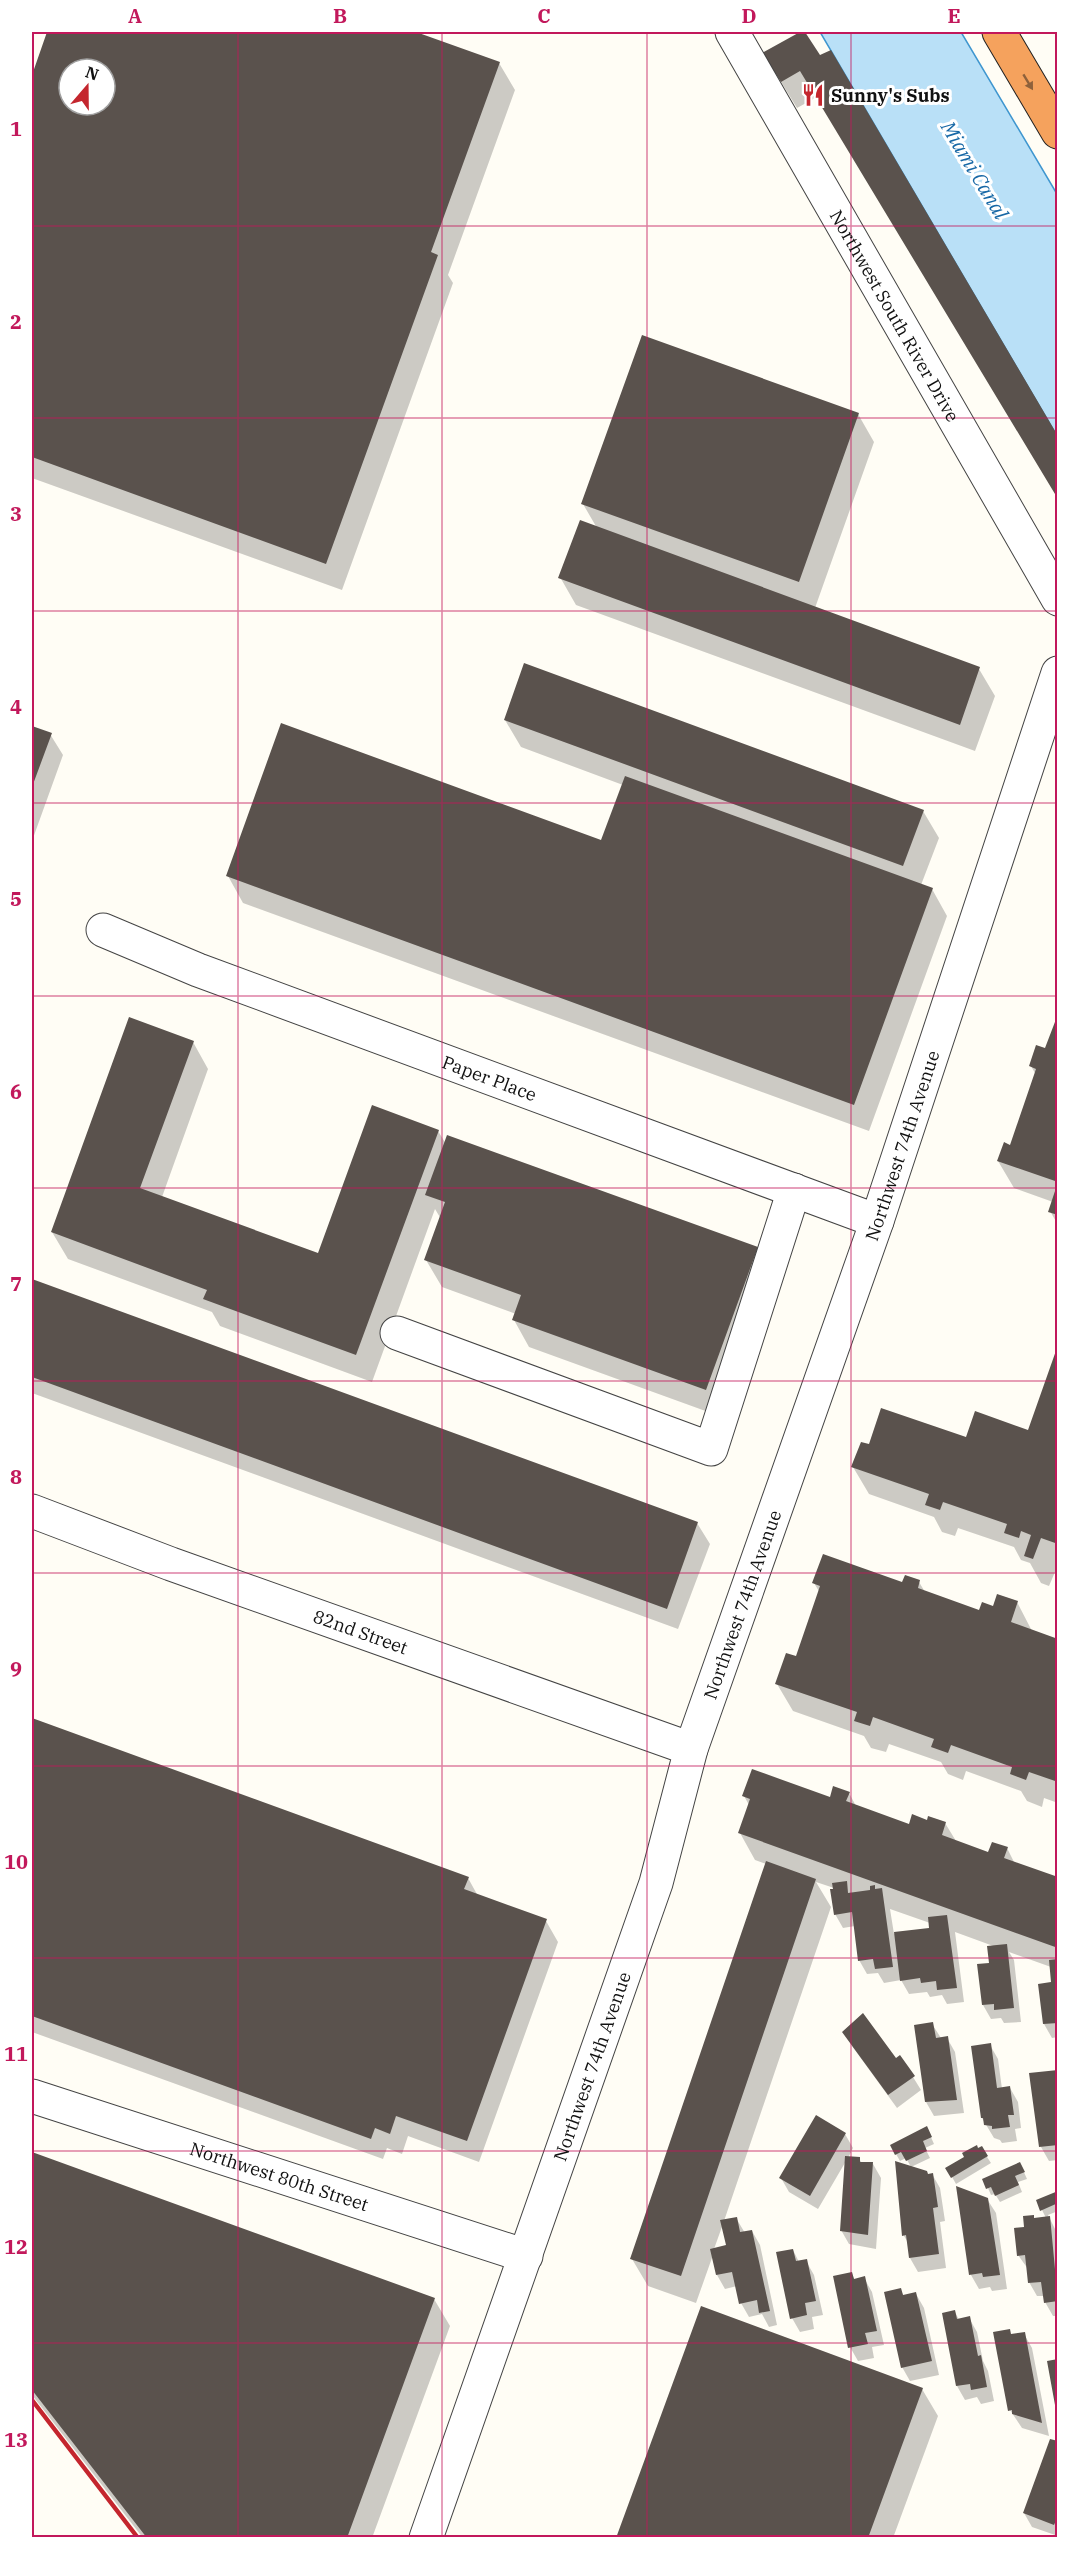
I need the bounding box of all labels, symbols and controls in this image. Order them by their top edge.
text: A [128,2,142,29]
text: B [333,2,347,29]
text: C [537,2,551,29]
text: D [741,2,757,29]
text: E [947,2,961,29]
north arrow [57,57,117,117]
text: N [83,61,101,84]
one-way arrow [1023,74,1033,91]
restaurant icon: Sunny's Subs [800,82,826,108]
place label: Sunny's Subs [831,84,950,107]
text: 1 [10,115,22,142]
water label: Miami Canal [934,115,1015,225]
street label: Northwest South River Drive [825,205,965,426]
text: 2 [10,308,22,335]
text: 3 [10,500,22,527]
text: 4 [10,693,22,720]
text: 5 [10,885,22,912]
street label: Northwest 74th Avenue [859,1047,944,1244]
street label: Paper Place [439,1050,540,1106]
text: 6 [10,1078,22,1105]
text: 7 [10,1270,22,1297]
text: 8 [10,1463,22,1490]
street label: Northwest 74th Avenue [698,1507,786,1702]
street label: 82nd Street [310,1604,411,1659]
text: 9 [10,1655,22,1682]
text: 10 [4,1848,28,1875]
street label: Northwest 74th Avenue [548,1968,635,2164]
text: 11 [4,2040,28,2067]
street label: Northwest 80th Street [187,2136,372,2216]
text: 12 [4,2233,28,2260]
text: 13 [4,2426,28,2453]

